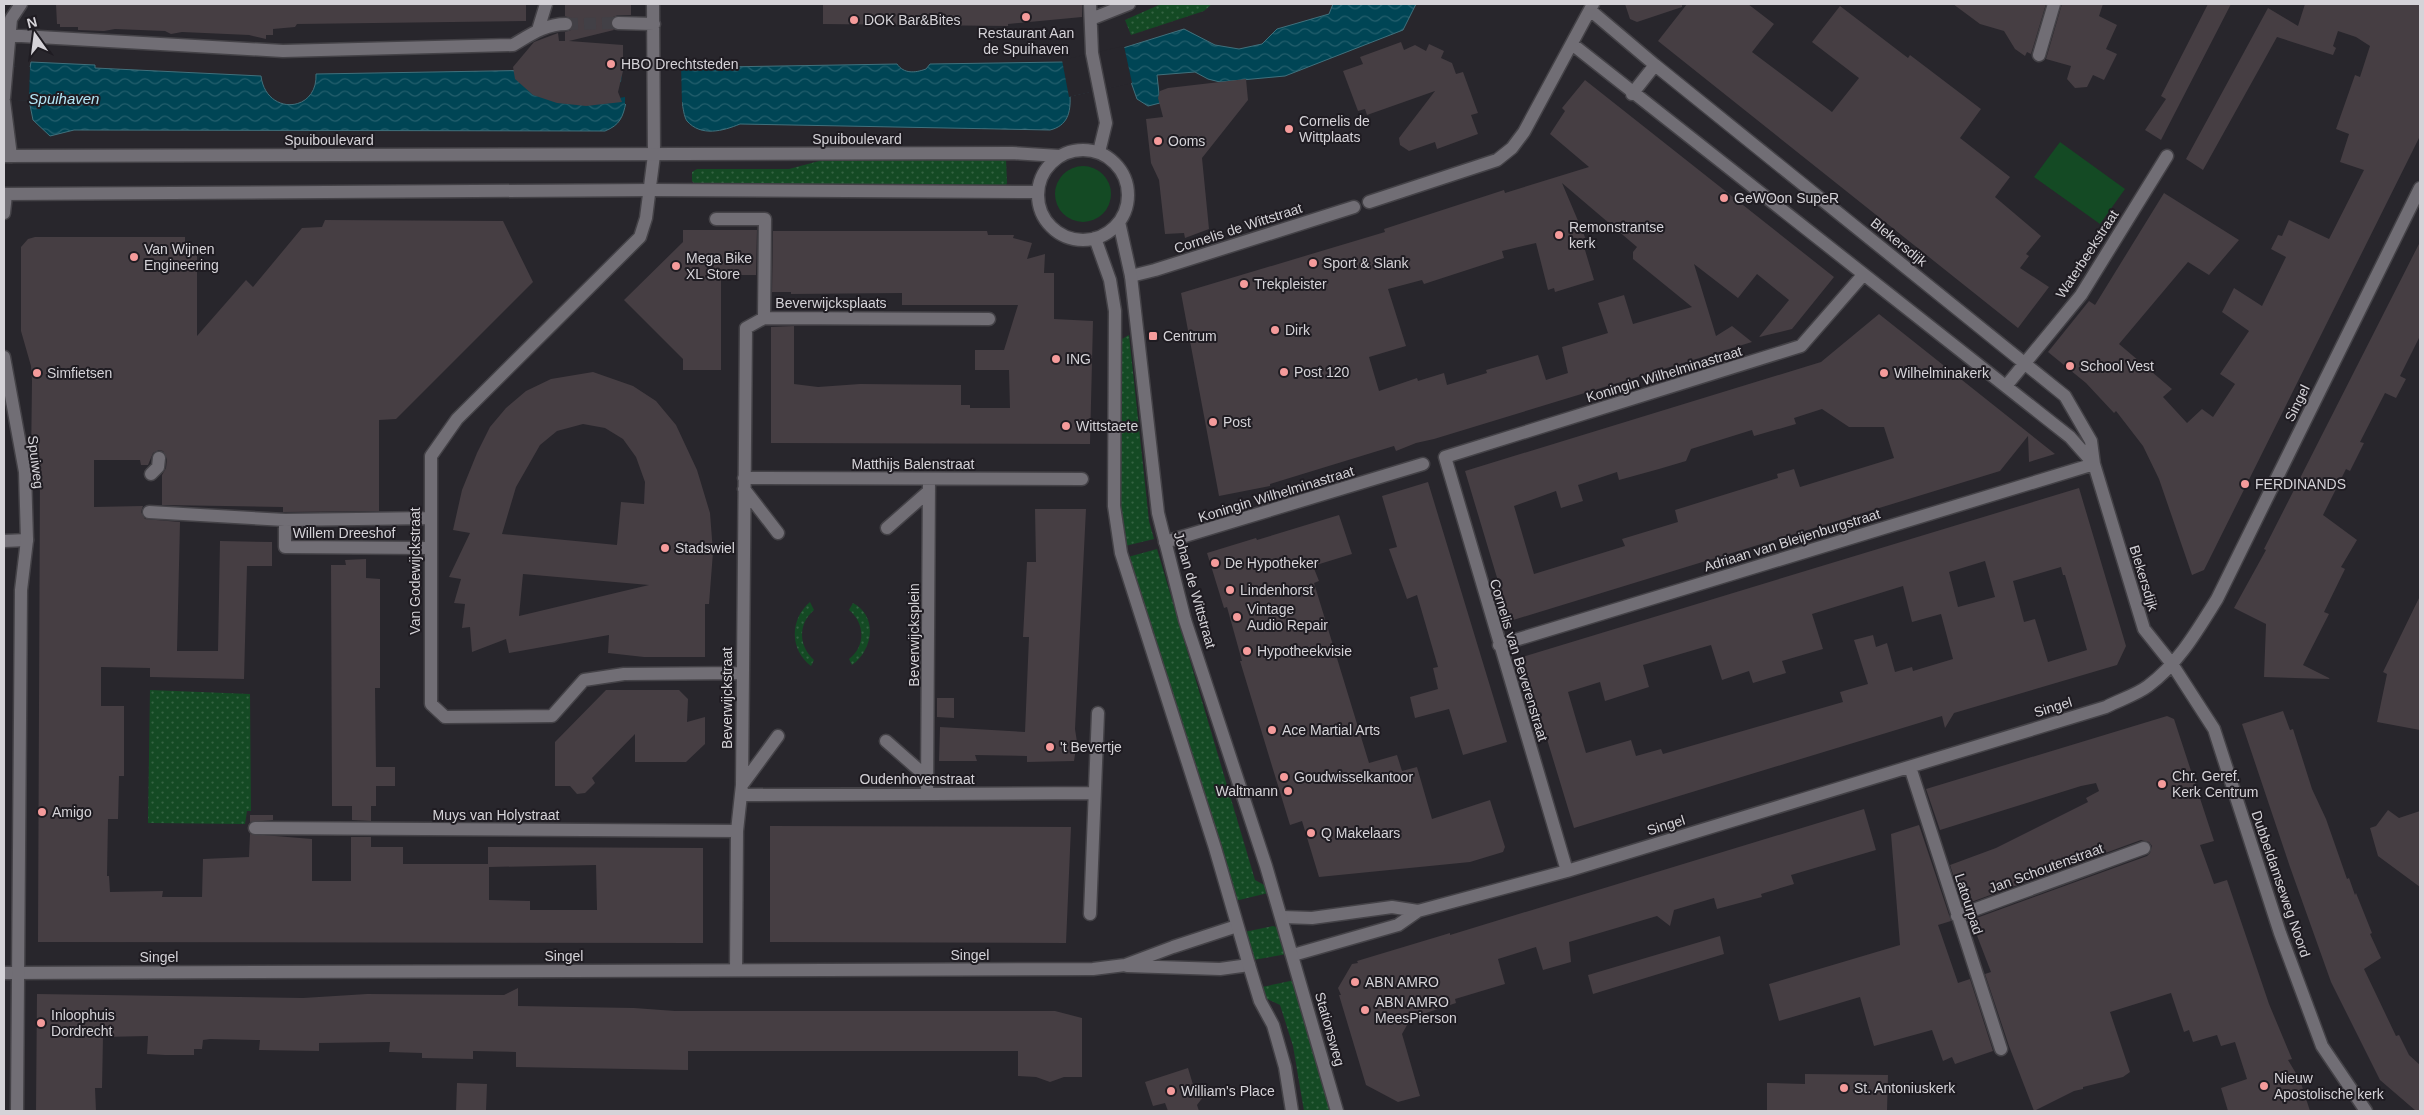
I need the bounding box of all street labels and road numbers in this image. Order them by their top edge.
street label: Spuiboulevard [812,131,902,147]
street label: Spuiboulevard [284,132,374,148]
street label: Cornelis de Wittstraat [1172,200,1304,256]
street label: Waterbeekstraat [2052,207,2122,301]
street label: Blekersdijk [1868,214,1931,270]
street label: Beverwijcksplaats [775,295,887,311]
street label: Koningin Wilhelminastraat [1584,343,1744,405]
street label: Singel [2281,382,2313,424]
street label: Spuiweg [25,434,47,490]
street label: Matthijs Balenstraat [852,456,975,472]
street label: Koningin Wilhelminastraat [1196,463,1356,525]
street label: Adriaan van Bleijenburgstraat [1702,505,1882,575]
street label: Van Godewijckstraat [407,507,423,635]
street label: Willem Dreeshof [293,525,395,541]
street label: Johan de Wittstraat [1171,530,1219,650]
street label: Blekersdijk [2126,543,2162,614]
street label: Cornelis van Beverenstraat [1487,577,1551,743]
street label: Beverwijcksplein [906,583,922,687]
street label: Beverwijckstraat [719,647,735,749]
street label: Singel [2032,694,2074,720]
street label: Oudenhovenstraat [859,771,975,787]
street label: Muys van Holystraat [433,807,560,823]
street label: Dubbeldamseweg Noord [2248,809,2314,959]
street label: Singel [1645,812,1687,838]
street label: Jan Schoutenstraat [1987,840,2106,896]
street label: Latourpad [1952,872,1986,936]
street label: Singel [951,947,989,963]
street label: Singel [545,948,583,964]
street label: Singel [140,949,178,965]
street label: Stationsweg [1312,990,1348,1068]

